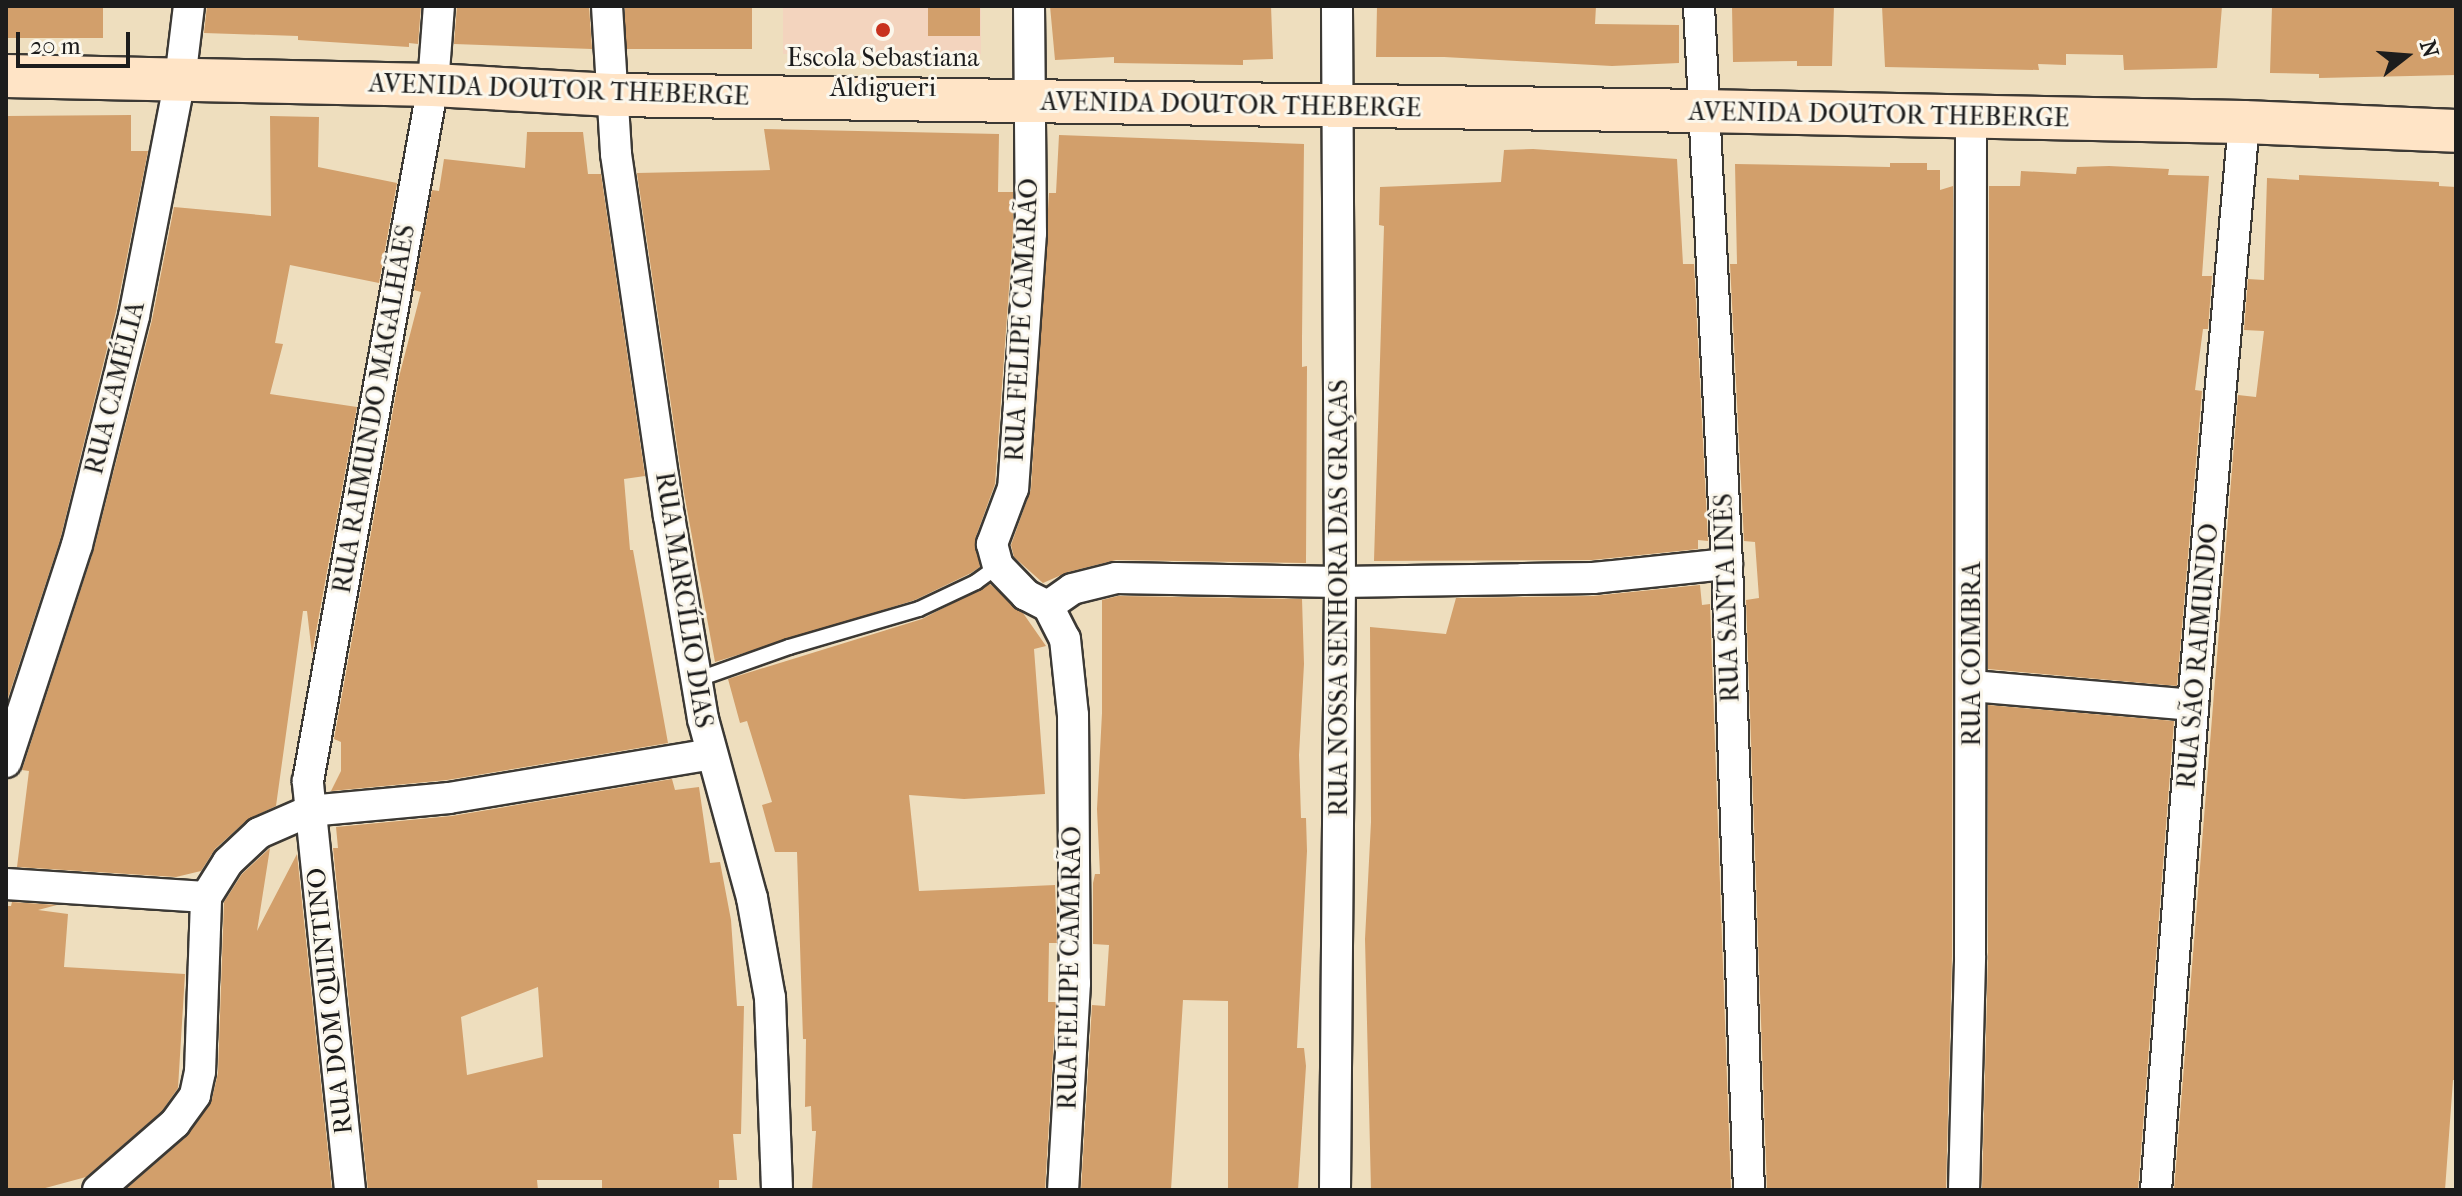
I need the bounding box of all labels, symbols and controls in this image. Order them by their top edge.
scale bar [20,16,134,66]
north arrow [2366,16,2446,96]
marker: Escola Sebastiana Aldigueri [874,21,892,39]
text: 20 m [30,32,81,60]
text: N [2414,37,2444,61]
place label: Escola Sebastiana Aldigueri [787,42,979,104]
street label: AVENIDA DOUTOR THEBERGE [368,68,750,112]
street label: AVENIDA DOUTOR THEBERGE [1040,86,1422,124]
street label: AVENIDA DOUTOR THEBERGE [1688,96,2070,134]
street label: RUA FELIPE CAMARÃO [999,177,1045,463]
street label: RUA RAIMUNDO MAGALHÃES [326,222,422,596]
street label: RUA CAMÉLIA [78,298,152,478]
street label: RUA NOSSA SENHORA DAS GRAÇAS [1323,379,1355,817]
street label: RUA MARCÍLIO DIAS [648,470,720,730]
street label: RUA SANTA INÊS [1708,493,1746,703]
street label: RUA SÃO RAIMUNDO [2171,522,2225,790]
street label: RUA COIMBRA [1956,562,1988,746]
street label: RUA FELIPE CAMARÃO [1052,826,1088,1110]
street label: RUA DOM QUINTINO [301,866,359,1136]

